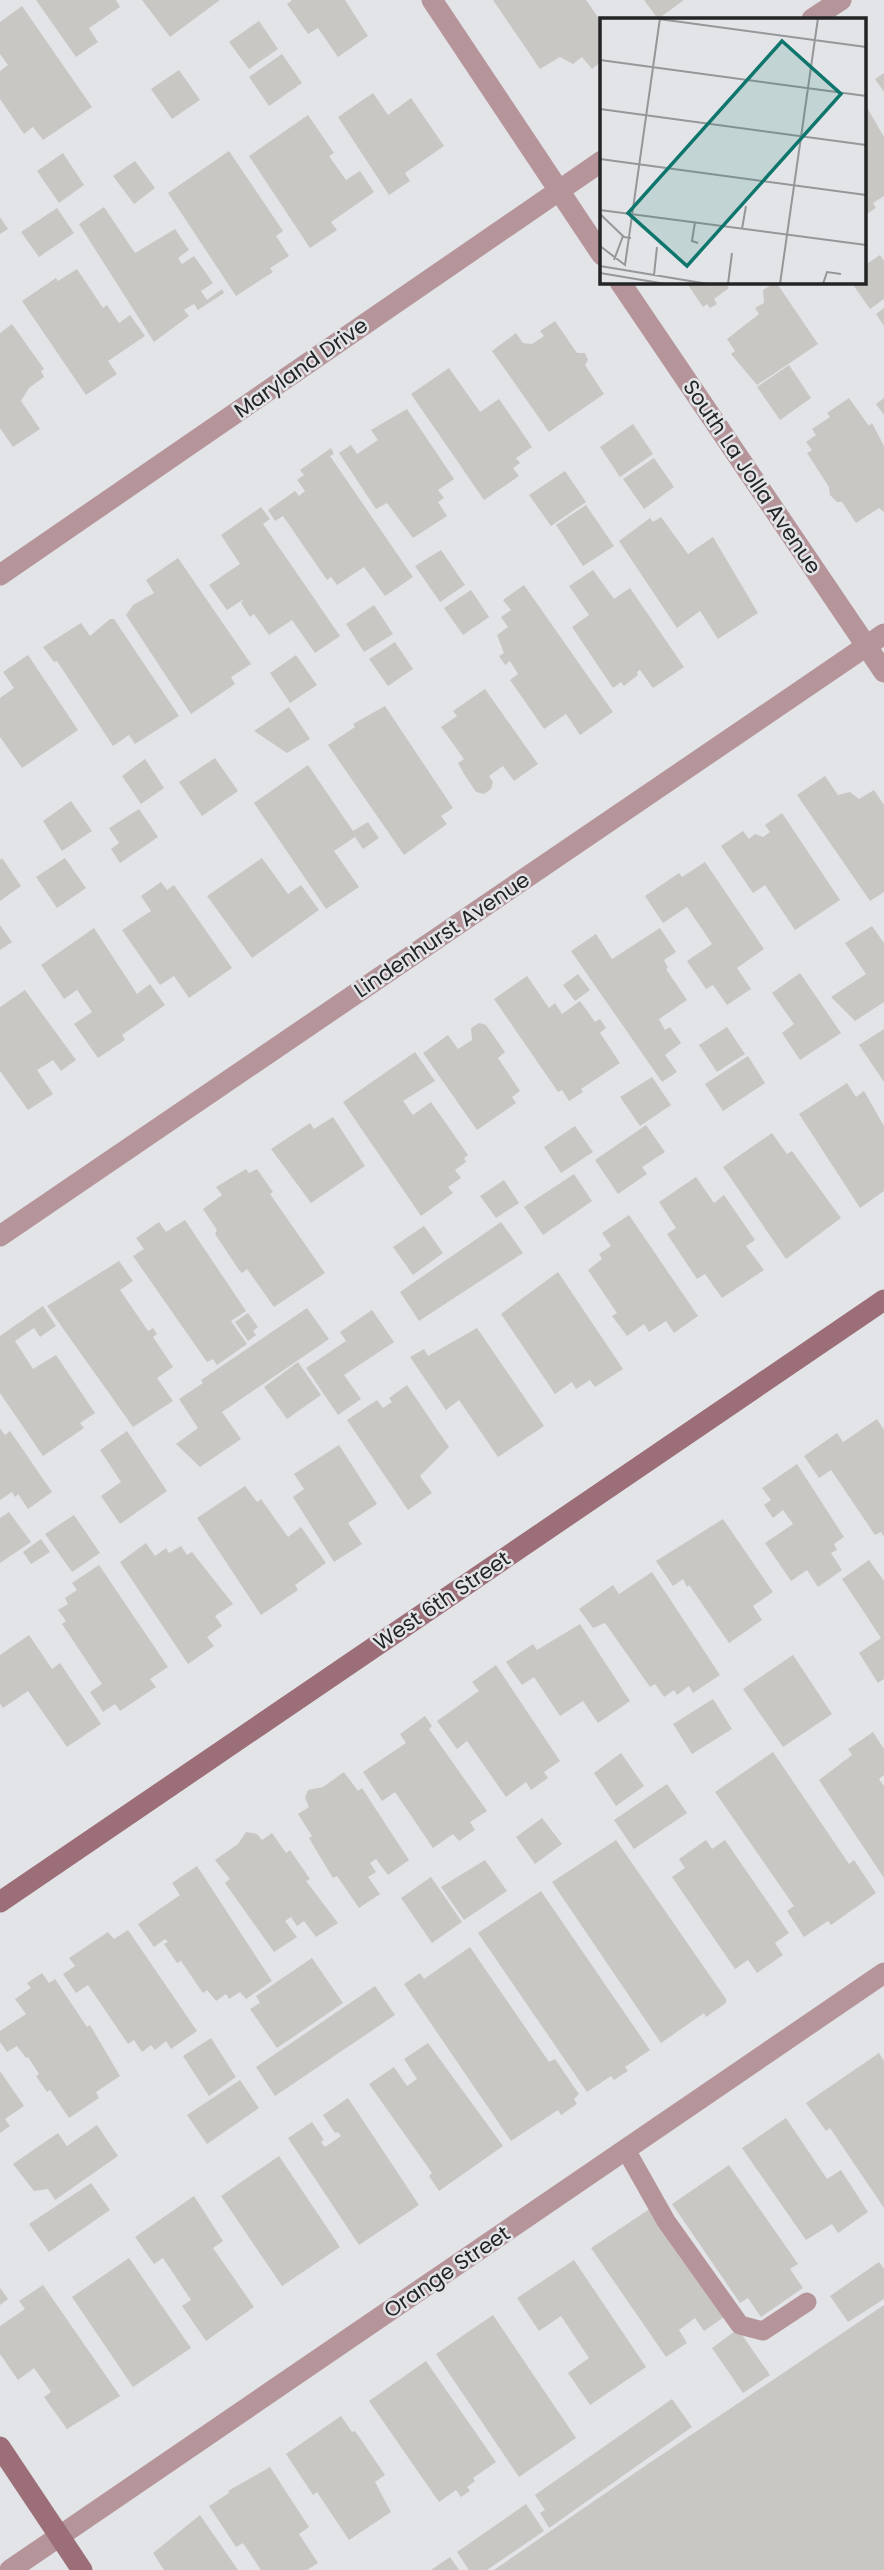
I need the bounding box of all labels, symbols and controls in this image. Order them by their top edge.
inset map [600,18,866,284]
street label: Maryland Drive [228,311,373,425]
street label: South La Jolla Avenue [677,374,828,579]
street label: Lindenhurst Avenue [348,865,535,1004]
street label: West 6th Street [368,1544,516,1657]
street label: Orange Street [378,2219,515,2325]

